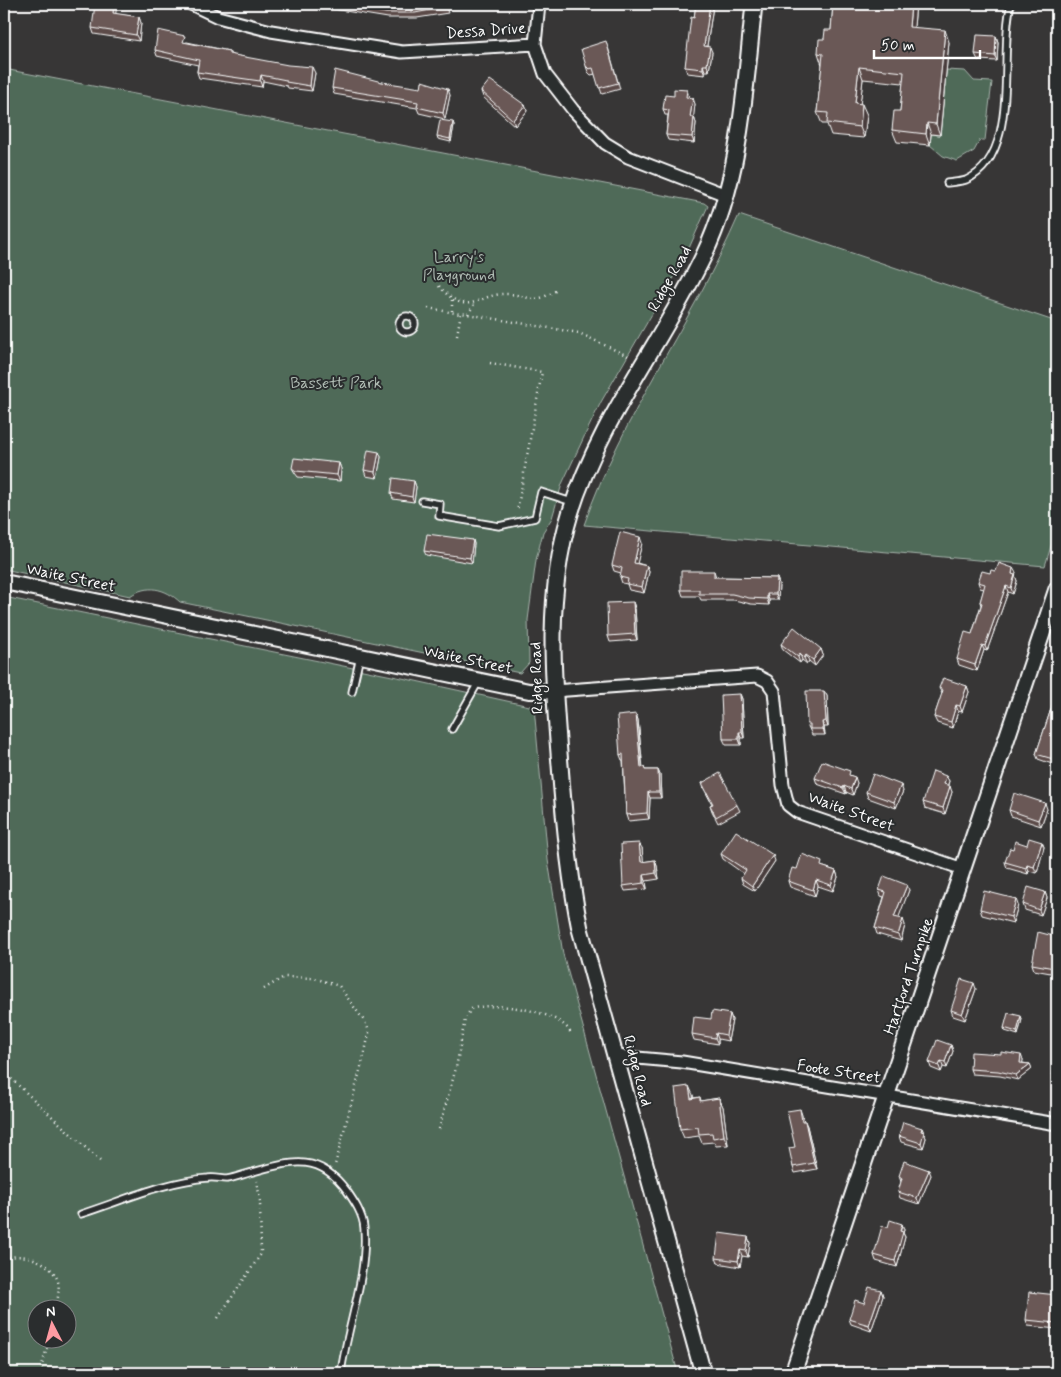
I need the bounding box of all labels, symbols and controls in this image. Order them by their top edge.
street label: Dessa Drive [446,18,527,44]
scale bar [874,28,980,60]
text: 50 m [881,36,915,56]
street label: Ridge Road [643,242,698,316]
park label: Larry's Playground [423,247,495,286]
park label: Bassett Park [290,373,382,394]
street label: Waite Street [25,558,118,598]
street label: Waite Street [422,640,515,680]
street label: Ridge Road [525,641,550,715]
street label: Waite Street [805,787,898,838]
street label: Hartford Turnpike [879,914,941,1038]
street label: Ridge Road [617,1033,657,1109]
street label: Foote Street [796,1055,883,1089]
north arrow [28,1300,78,1350]
text: N [45,1303,56,1322]

